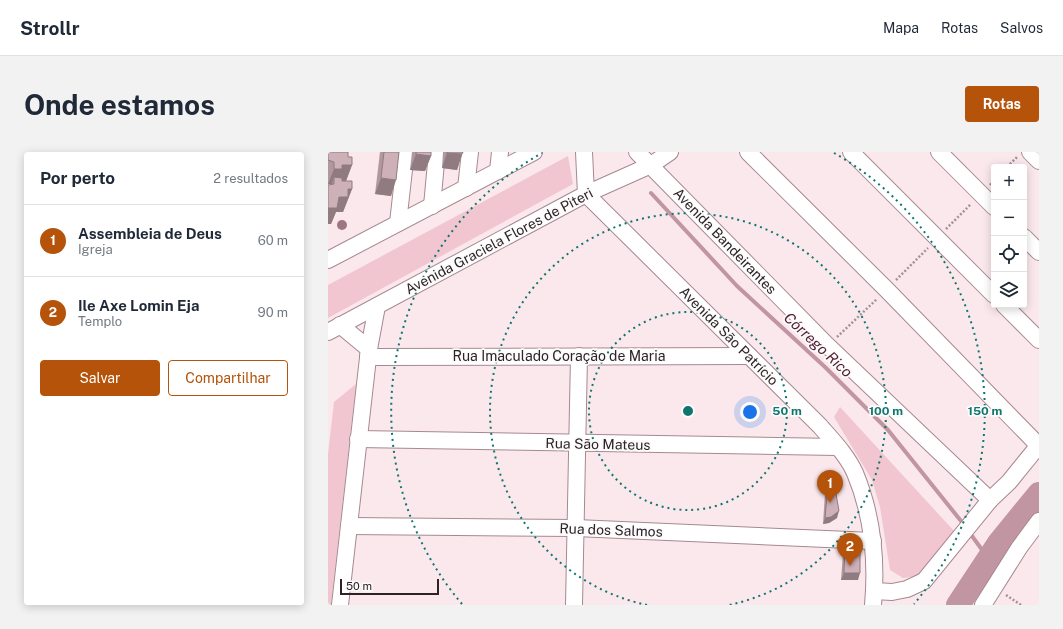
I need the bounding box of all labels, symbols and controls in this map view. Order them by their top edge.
text: Strollr [20,17,79,39]
text: Mapa [883,20,919,36]
text: Rotas [941,20,978,36]
text: Salvos [1000,20,1043,36]
button: Rotas [965,86,1039,122]
text: Onde estamos [24,88,215,121]
map controls [991,164,1027,308]
button: + [991,164,1027,200]
text: Por perto [40,168,115,188]
text: 2 resultados [213,171,288,186]
street label: Avenida Graciela Flores de Piteri [402,185,596,297]
street label: Avenida Bandeirantes [670,185,780,297]
button: − [991,200,1027,236]
text: Assembleia de Deus [78,225,222,242]
text: 1 [50,233,56,248]
text: 60 m [258,233,288,248]
button: locate [991,236,1027,272]
text: Igreja [78,242,113,257]
button: layers [991,272,1027,308]
street label: Avenida São Patrício [676,283,782,389]
text: Ile Axe Lomin Eja [78,297,199,314]
text: 2 [49,305,57,320]
text: 90 m [258,305,288,320]
water label: Córrego Rico [781,309,856,381]
text: Templo [78,314,122,329]
street label: Rua Imaculado Coração de Maria [453,348,665,364]
button: Salvar [40,360,160,396]
button: Compartilhar [168,360,288,396]
your location [740,402,760,422]
centre of rings [681,404,695,418]
text: 50 m [772,404,802,418]
text: 100 m [869,404,903,418]
text: 150 m [968,404,1002,418]
street label: Rua São Mateus [545,435,651,453]
pin: 1 [817,470,843,503]
street label: Rua dos Salmos [559,520,663,540]
pin: 2 [837,533,863,566]
scale bar [340,577,439,596]
text: 50 m [346,580,372,592]

